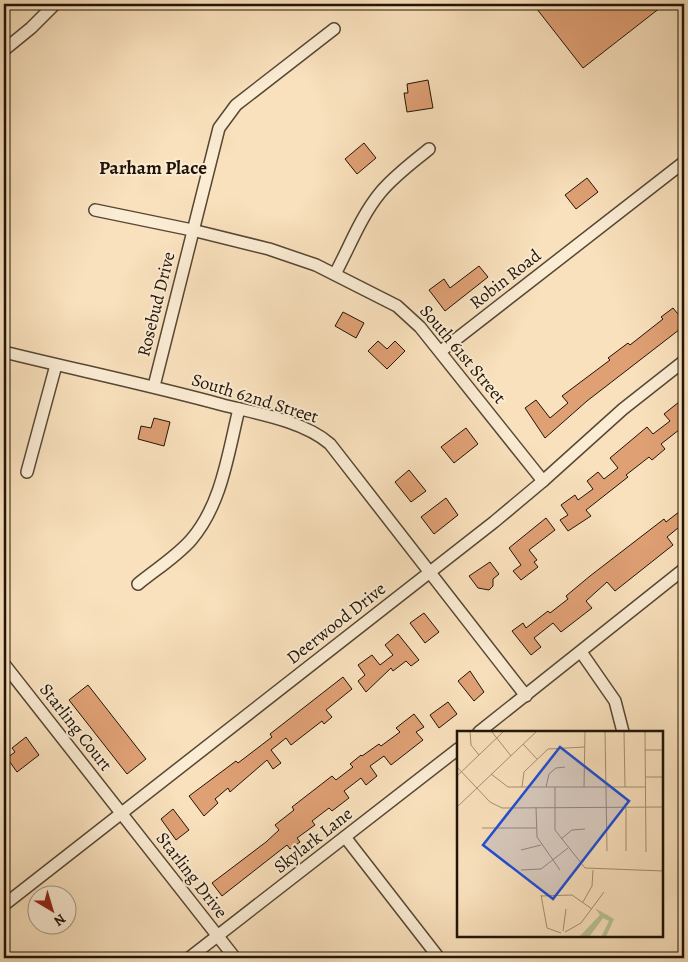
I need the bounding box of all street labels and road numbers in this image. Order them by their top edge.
street label: Robin Road [464,243,546,314]
street label: Rosebud Drive [131,249,181,359]
street label: South 61st Street [414,299,512,409]
street label: South 62nd Street [189,367,321,429]
street label: Deerwood Drive [281,577,391,669]
street label: Starling Court [34,678,118,776]
street label: Skylark Lane [269,802,357,878]
street label: Starling Drive [151,827,233,923]

